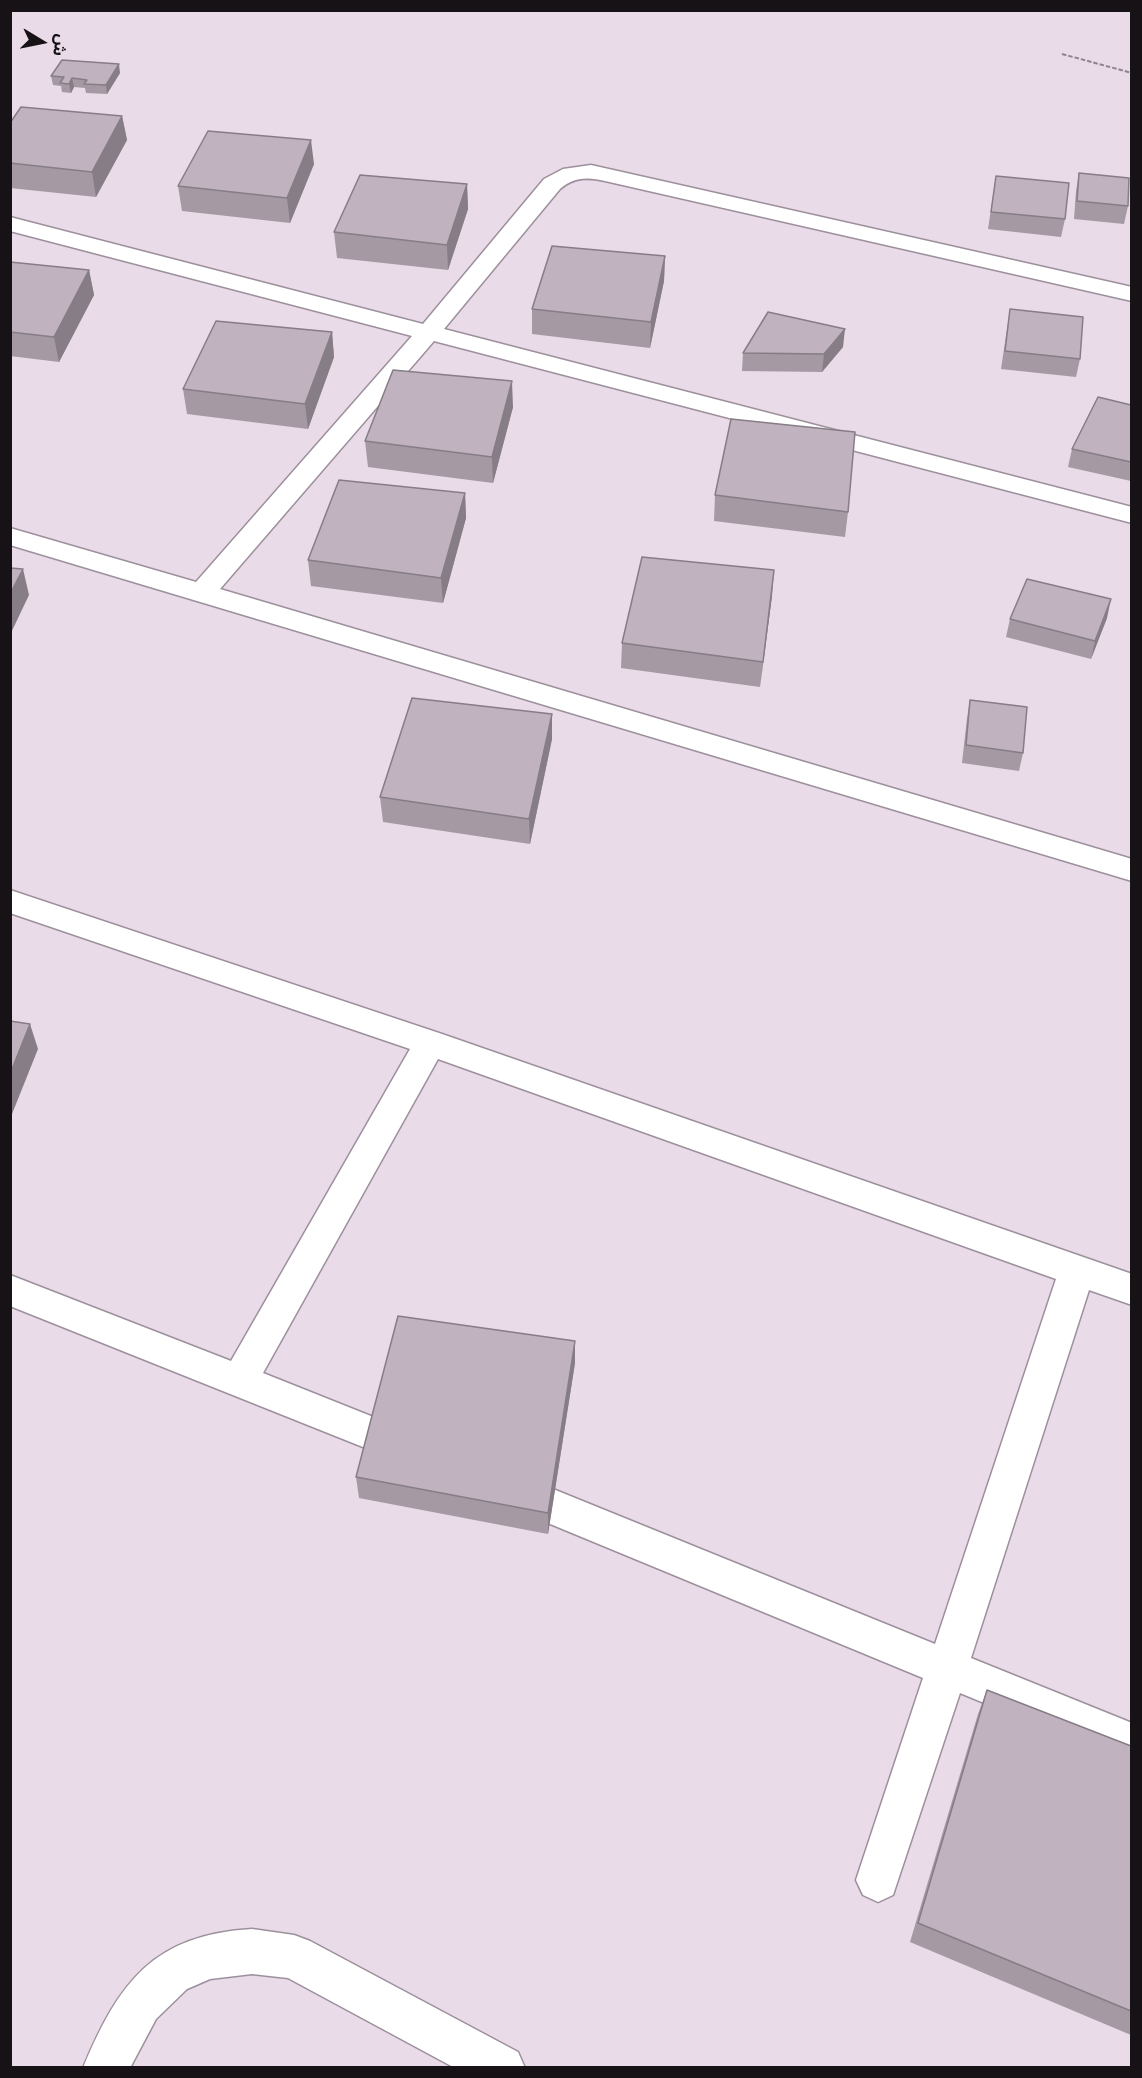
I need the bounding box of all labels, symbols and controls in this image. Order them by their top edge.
north arrow [12,12,72,72]
text: ش [50,33,70,57]

